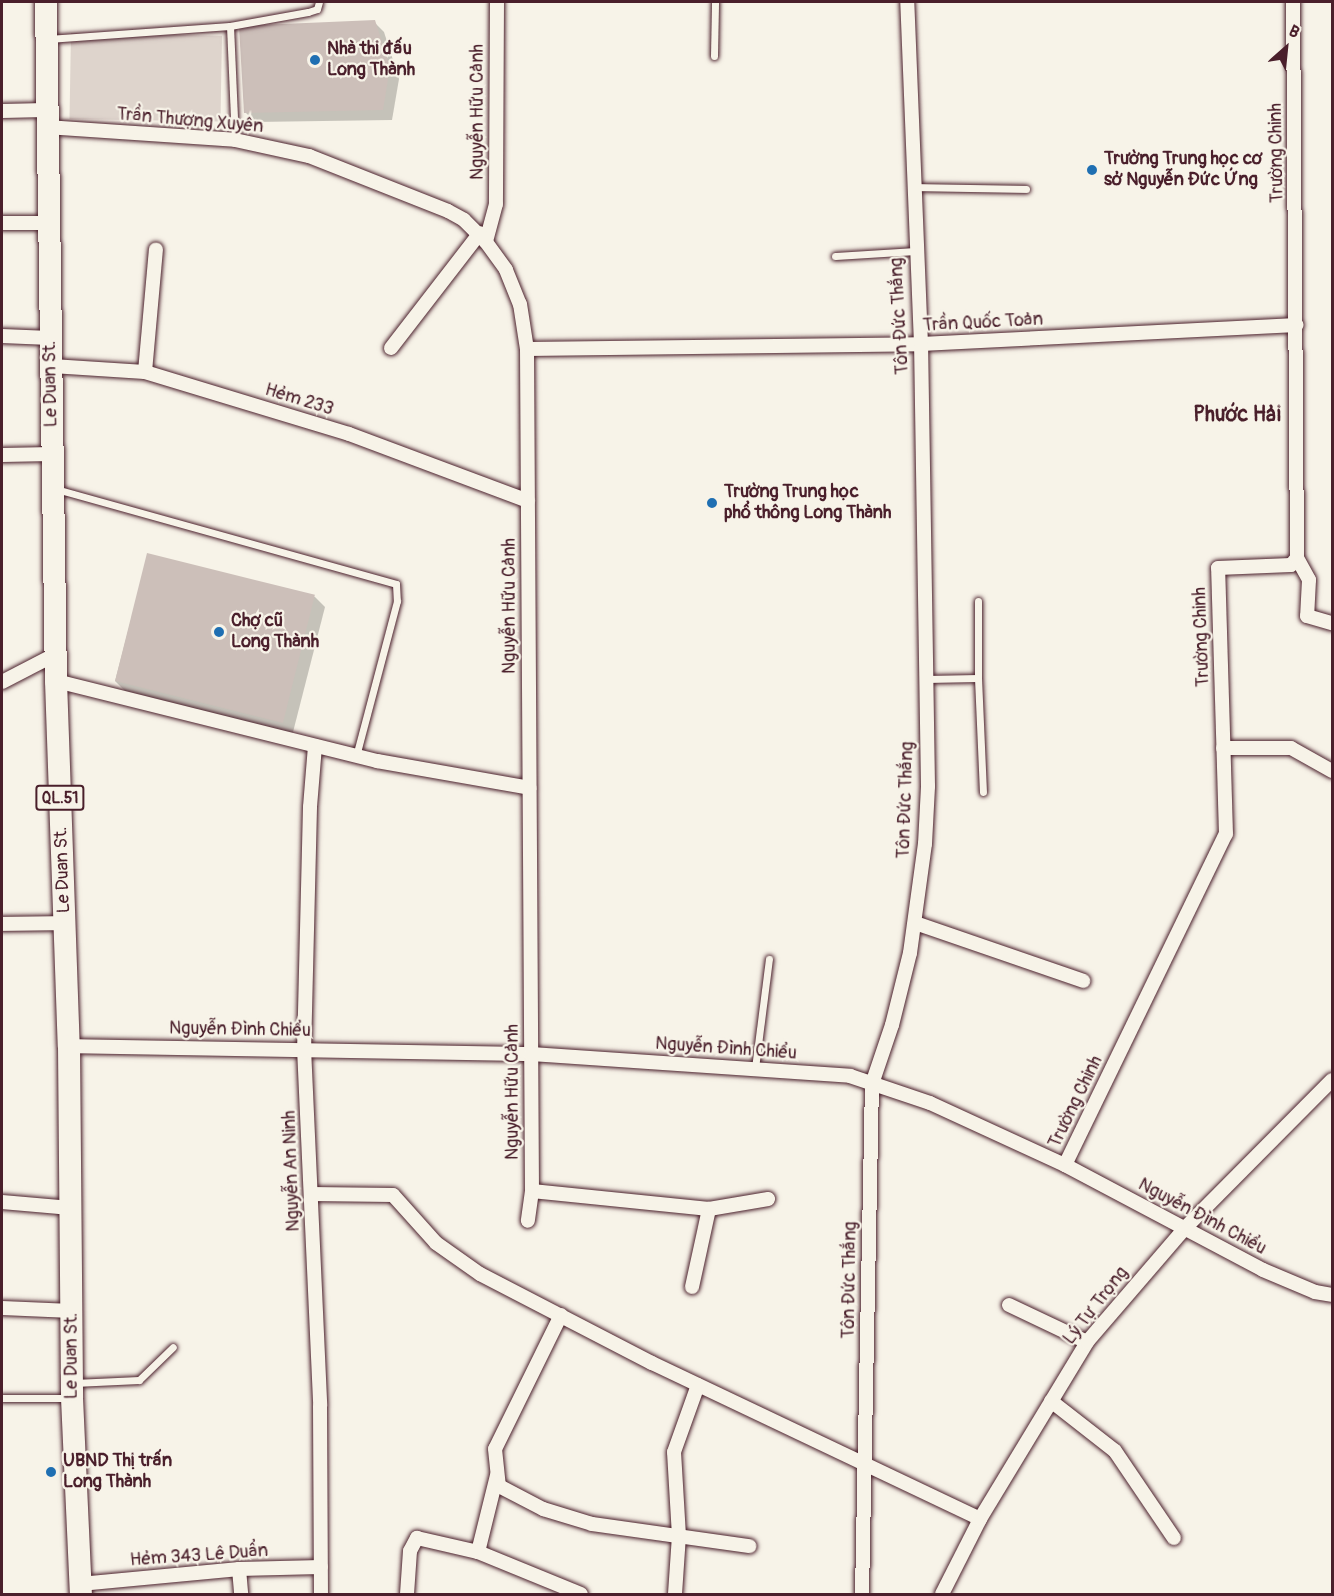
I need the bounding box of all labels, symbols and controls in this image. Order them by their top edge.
north arrow [1256,18,1316,78]
text: B [1286,21,1303,43]
place label: Nhà thi đấu Long Thành [327,39,415,82]
street label: Nguyễn Hữu Cảnh [467,44,489,180]
marker: Nhà thi đấu Long Thành [308,53,322,67]
street label: Trường Chinh [1265,103,1289,203]
street label: Trần Thượng Xuyên [116,104,264,138]
place label: Trường Trung học cơ sở Nguyễn Đức Ứng [1104,149,1262,192]
marker: Trường Trung học cơ sở Nguyễn Đức Ứng [1085,163,1099,177]
street label: Tôn Đức Thắng [886,257,914,375]
street label: Trần Quốc Toản [922,309,1044,337]
street label: Le Duan St. [39,341,63,427]
street label: Hẻm 233 [262,379,336,421]
district label: Phước Hải [1193,402,1281,428]
place label: Trường Trung học phổ thông Long Thành [724,482,891,524]
marker: Trường Trung học phổ thông Long Thành [705,496,719,510]
street label: Nguyễn Hữu Cảnh [499,538,521,674]
street label: Trường Chinh [1189,587,1215,687]
place label: Chợ cũ Long Thành [231,611,319,654]
marker: Chợ cũ Long Thành [212,625,226,639]
street label: Tôn Đức Thắng [893,741,919,859]
road number: QL.51 [34,785,86,811]
street label: Le Duan St. [51,826,75,914]
street label: Nguyễn Đình Chiểu [169,1018,311,1042]
street label: Nguyễn Hữu Cảnh [502,1024,524,1160]
street label: Nguyễn Đình Chiểu [654,1033,798,1065]
street label: Trường Chinh [1044,1052,1108,1152]
street label: Nguyễn An Ninh [279,1110,305,1232]
street label: Nguyễn Đình Chiểu [1134,1174,1270,1260]
street label: Tôn Đức Thắng [838,1221,862,1339]
street label: Lý Tự Trọng [1059,1263,1133,1349]
street label: Le Duan St. [61,1313,83,1399]
place label: UBND Thị trấn Long Thành [63,1451,172,1494]
marker: UBND Thị trấn Long Thành [44,1465,58,1479]
street label: Hẻm 343 Lê Duẩn [129,1540,269,1572]

